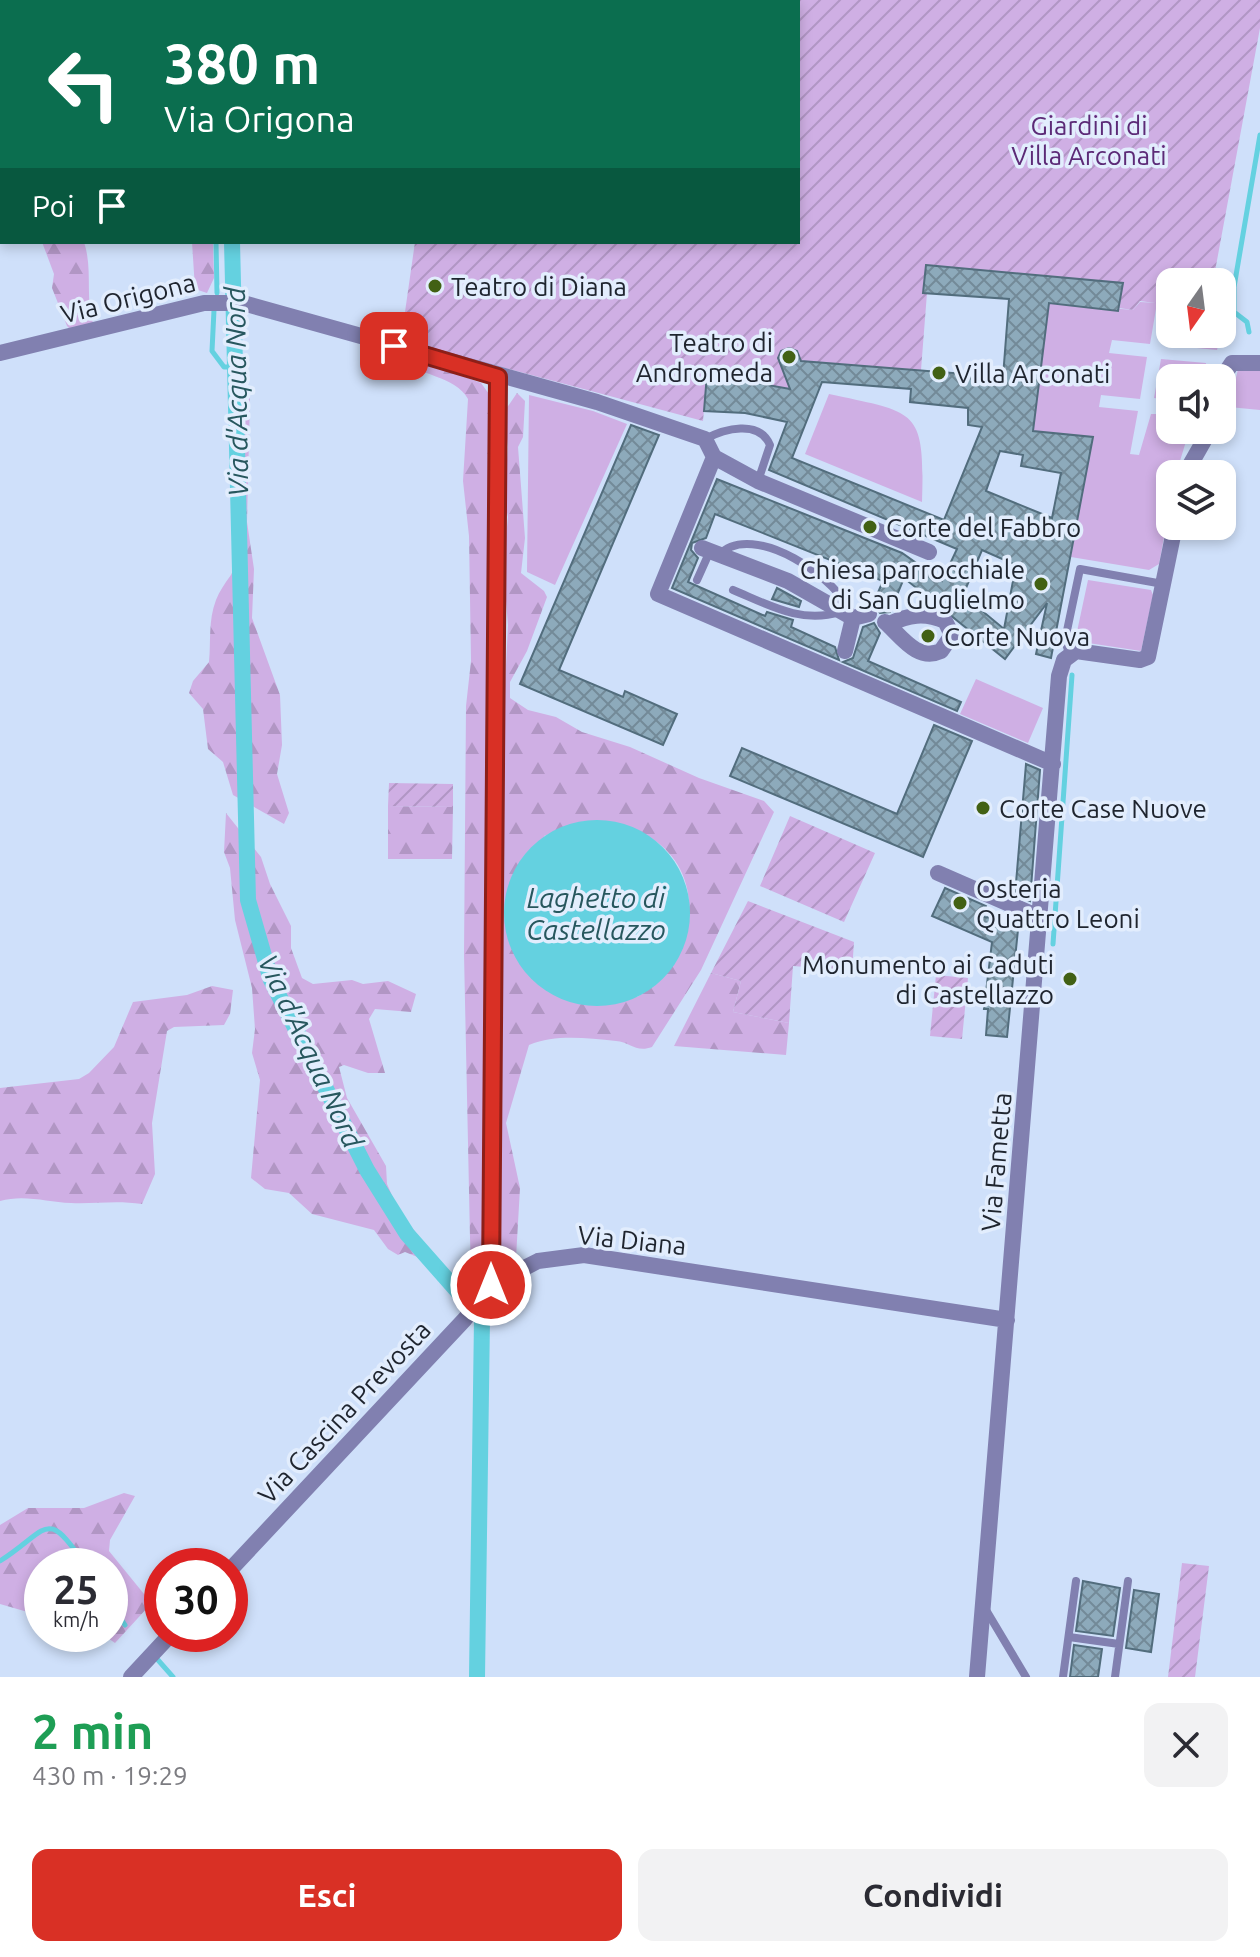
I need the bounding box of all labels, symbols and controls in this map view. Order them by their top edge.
icon: left [32,32,136,136]
text: 380 m [164,32,320,95]
text: Via Origona [164,98,355,139]
park label: Giardini di Villa Arconati [1011,111,1167,170]
icon: arrive [90,184,134,228]
text: Poi [32,189,74,223]
street label: Via Origona [58,267,198,329]
north arrow [1156,268,1236,348]
map controls [1156,268,1236,540]
place label: Teatro di Diana [451,272,627,301]
marker: Teatro di Diana [426,277,444,295]
water label: Via d'Acqua Nord [219,285,253,497]
pin [360,312,428,380]
icon: arrive [372,324,416,368]
place label: Teatro di Andromeda [636,328,773,387]
marker: Teatro di Andromeda [780,348,798,366]
place label: Villa Arconati [955,359,1110,388]
marker: Villa Arconati [930,364,948,382]
button: sound [1156,364,1236,444]
button: layers [1156,460,1236,540]
place label: Corte del Fabbro [886,513,1081,542]
marker: Corte del Fabbro [861,518,879,536]
place label: Chiesa parrocchiale di San Guglielmo [800,555,1025,614]
marker: Chiesa parrocchiale di San Guglielmo [1032,575,1050,593]
place label: Corte Nuova [944,622,1090,651]
marker: Corte Nuova [919,627,937,645]
place label: Corte Case Nuove [999,794,1207,823]
marker: Corte Case Nuove [974,799,992,817]
place label: Osteria Quattro Leoni [976,874,1140,933]
water label: Laghetto di Castellazzo [526,882,666,945]
marker: Osteria Quattro Leoni [951,894,969,912]
water label: Via d'Acqua Nord [253,949,370,1154]
place label: Monumento ai Caduti di Castellazzo [802,950,1054,1009]
marker: Monumento ai Caduti di Castellazzo [1061,970,1079,988]
street label: Via Fametta [975,1091,1017,1233]
street label: Via Diana [576,1220,688,1260]
position arrow [449,1243,533,1327]
street label: Via Cascina Prevosta [252,1315,436,1509]
speed limit sign: 30 [144,1548,248,1652]
text: 25 [53,1567,99,1612]
text: km/h [53,1608,99,1631]
button: close [1144,1703,1228,1787]
text: 2 min [32,1704,153,1758]
text: 430 m · 19:29 [32,1761,188,1790]
button: Esci [32,1849,622,1941]
button: Condividi [638,1849,1228,1941]

